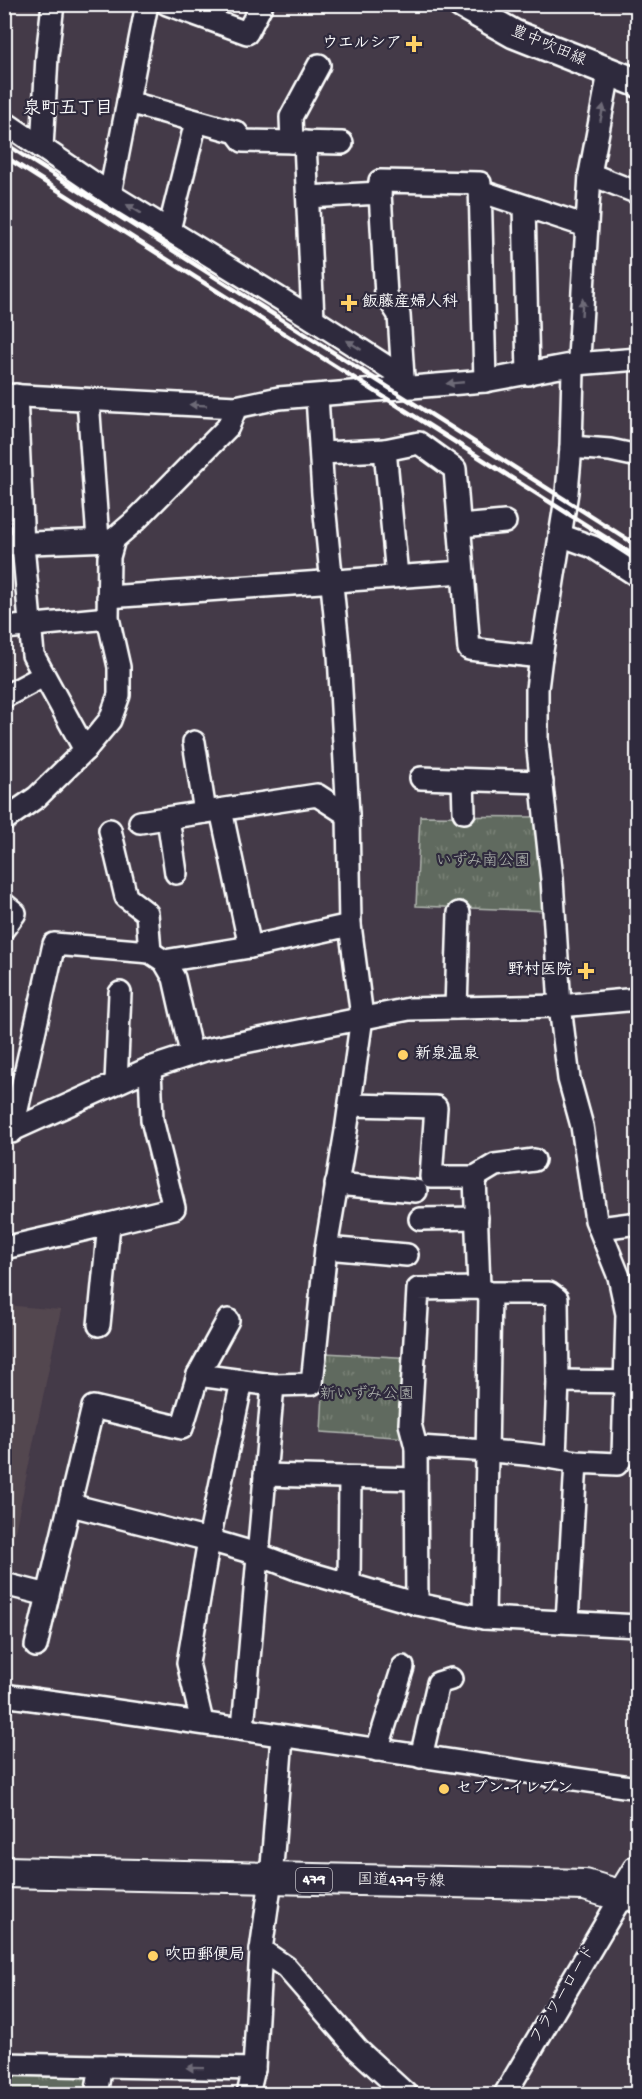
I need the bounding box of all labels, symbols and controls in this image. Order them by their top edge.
street label: 豊中吹田線 [507,21,589,71]
place label: ウエルシア [322,34,402,54]
marker: ウエルシア [407,37,421,51]
district label: 泉町五丁目 [23,98,113,120]
one-way arrow [597,103,606,122]
one-way arrow [126,203,142,214]
place label: 飯藤産婦人科 [362,292,458,313]
marker: 飯藤産婦人科 [340,294,358,312]
one-way arrow [577,297,586,316]
one-way arrow [346,339,362,351]
one-way arrow [445,378,464,388]
one-way arrow [189,400,208,409]
park label: いずみ南公園 [436,851,530,872]
place label: 野村医院 [508,961,572,981]
marker: 野村医院 [577,962,595,980]
place label: 新泉温泉 [415,1044,479,1065]
marker: 新泉温泉 [396,1048,410,1062]
park label: 新いずみ公園 [320,1385,414,1405]
place label: セブン-イレブン [456,1779,573,1799]
marker: セブン-イレブン [437,1782,451,1796]
road number: 479 [296,1868,332,1892]
street label: 国道479号線 [357,1870,445,1892]
street label: フラワーロード [527,1942,601,2048]
place label: 吹田郵便局 [165,1945,245,1966]
marker: 吹田郵便局 [146,1949,160,1963]
one-way arrow [186,2063,205,2072]

